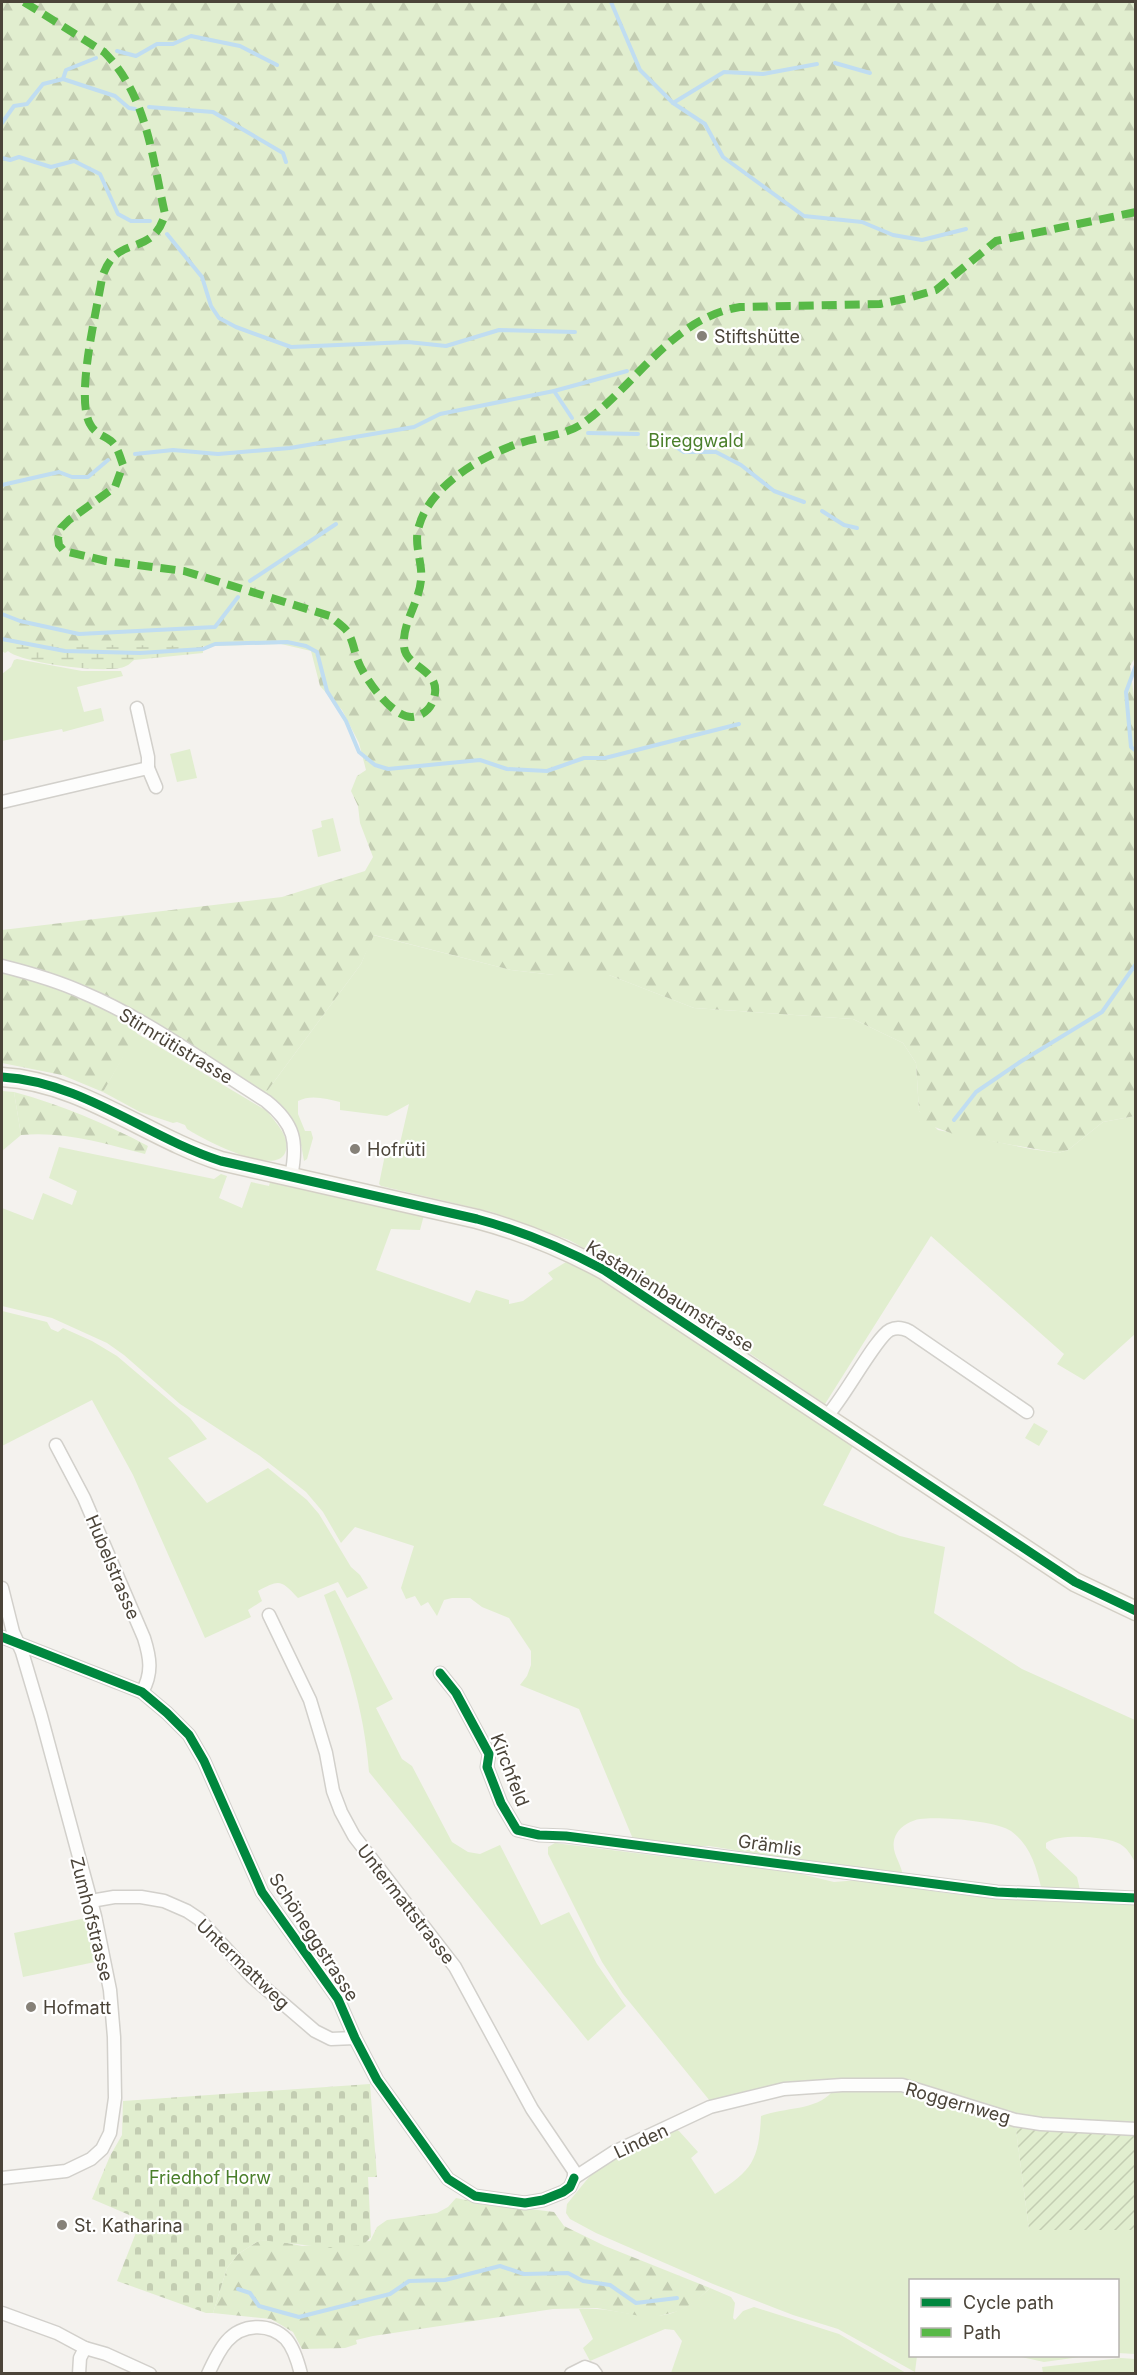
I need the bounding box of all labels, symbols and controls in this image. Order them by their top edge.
place label: Stiftshütte [714,326,800,347]
marker: Stiftshütte [695,329,709,343]
park label: Bireggwald [648,430,744,451]
street label: Stirnrütistrasse [115,1004,237,1088]
place label: Hofrüti [367,1139,426,1160]
marker: Hofrüti [348,1142,362,1156]
street label: Kastanienbaumstrasse [582,1236,758,1356]
street label: Hubelstrasse [82,1512,144,1622]
street label: Kirchfeld [487,1731,533,1809]
street label: Grämlis [737,1830,803,1860]
street label: Untermattstrasse [353,1840,459,1968]
street label: Zumhofstrasse [66,1855,118,1983]
street label: Schöneggstrasse [265,1869,363,2005]
street label: Untermattweg [192,1915,294,2013]
place label: Hofmatt [43,1997,111,2018]
marker: Hofmatt [24,2000,38,2014]
street label: Roggernweg [903,2078,1013,2128]
street label: Linden [611,2119,671,2163]
park label: Friedhof Horw [149,2167,271,2188]
place label: St. Katharina [74,2215,183,2236]
marker: St. Katharina [55,2218,69,2232]
legend [909,2279,1119,2357]
text: Cycle path [963,2292,1054,2313]
text: Path [963,2322,1001,2343]

